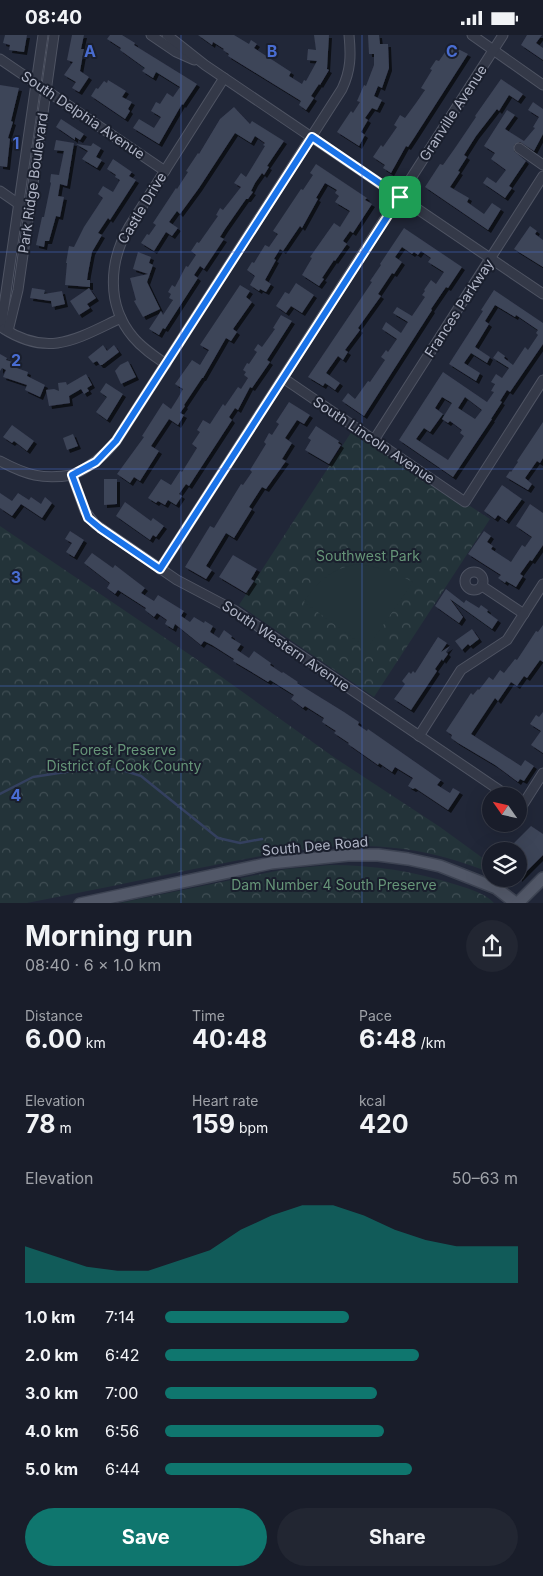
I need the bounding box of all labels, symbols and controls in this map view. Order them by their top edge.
text: 08:40 [25,6,82,29]
text: A [84,41,96,61]
text: B [267,41,277,61]
text: C [446,41,458,61]
street label: Granville Avenue [415,62,490,164]
street label: South Delphia Avenue [18,67,148,162]
street label: Park Ridge Boulevard [14,111,51,254]
text: 1 [13,133,19,153]
street label: Castle Drive [114,169,170,247]
pin [379,176,421,218]
icon: arrive [386,183,414,211]
street label: Frances Parkway [420,255,497,360]
text: 2 [11,350,21,370]
street label: South Lincoln Avenue [310,392,438,487]
park label: Southwest Park [316,547,420,564]
text: 3 [11,567,21,587]
street label: South Western Avenue [219,596,353,695]
park label: Forest Preserve District of Cook County [47,741,202,774]
text: 4 [11,785,22,805]
north arrow [482,787,528,833]
map controls [482,787,527,887]
street label: South Dee Road [261,832,369,859]
button: layers [482,842,527,887]
park label: Dam Number 4 South Preserve [231,876,437,893]
text: Morning run [25,919,193,953]
button: share [466,920,518,972]
text: 08:40 · 6 × 1.0 km [25,955,161,975]
text: Distance [25,1007,83,1024]
text: Time [192,1007,225,1024]
text: Pace [359,1007,392,1024]
text: 6.00 [25,1024,82,1054]
text: 40:48 [192,1024,267,1054]
text: 6:48 [359,1024,417,1054]
text: km [82,1034,106,1051]
text: /km [417,1034,446,1051]
text: Elevation [25,1092,85,1109]
text: Heart rate [192,1092,258,1109]
text: kcal [359,1092,386,1109]
text: 78 [25,1109,55,1139]
text: 159 [192,1109,235,1139]
text: 420 [359,1109,409,1139]
text: m [55,1119,72,1136]
text: bpm [235,1119,268,1136]
text: Elevation [25,1168,94,1188]
text: 50–63 m [452,1168,518,1188]
text: 1.0 km [25,1307,75,1327]
text: 7:14 [105,1307,135,1327]
text: 2.0 km [25,1345,78,1365]
text: 6:42 [105,1345,140,1365]
text: 3.0 km [25,1383,78,1403]
text: 7:00 [105,1383,138,1403]
text: 4.0 km [25,1421,79,1441]
text: 6:56 [105,1421,139,1441]
text: 5.0 km [25,1459,78,1479]
text: 6:44 [105,1459,140,1479]
button: Save [25,1508,267,1566]
button: Share [277,1508,518,1566]

